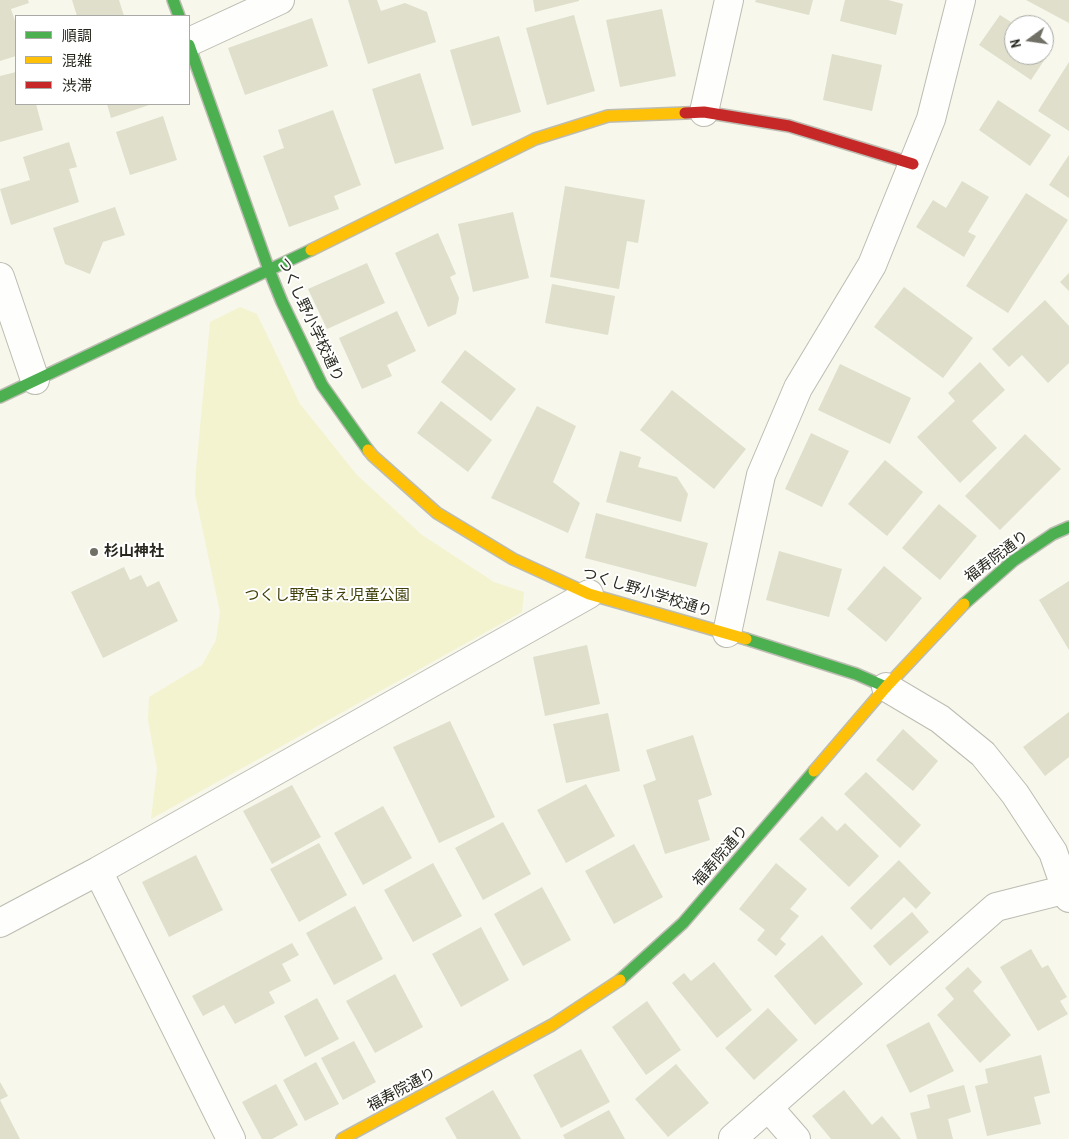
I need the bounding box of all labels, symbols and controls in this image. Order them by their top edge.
legend [15,15,190,105]
north arrow [1004,15,1054,65]
text: 順調 [62,25,92,46]
text: N [1006,37,1025,50]
text: 混雑 [62,50,92,71]
text: 渋滞 [62,75,92,96]
street label: つくし野小学校通り [273,255,347,385]
street label: 福寿院通り [962,527,1032,587]
place label: 杉山神社 [104,543,164,561]
marker: 杉山神社 [88,546,100,558]
street label: つくし野小学校通り [580,565,714,621]
park label: つくし野宮まえ児童公園 [245,587,409,605]
street label: 福寿院通り [690,822,752,890]
street label: 福寿院通り [365,1064,439,1116]

